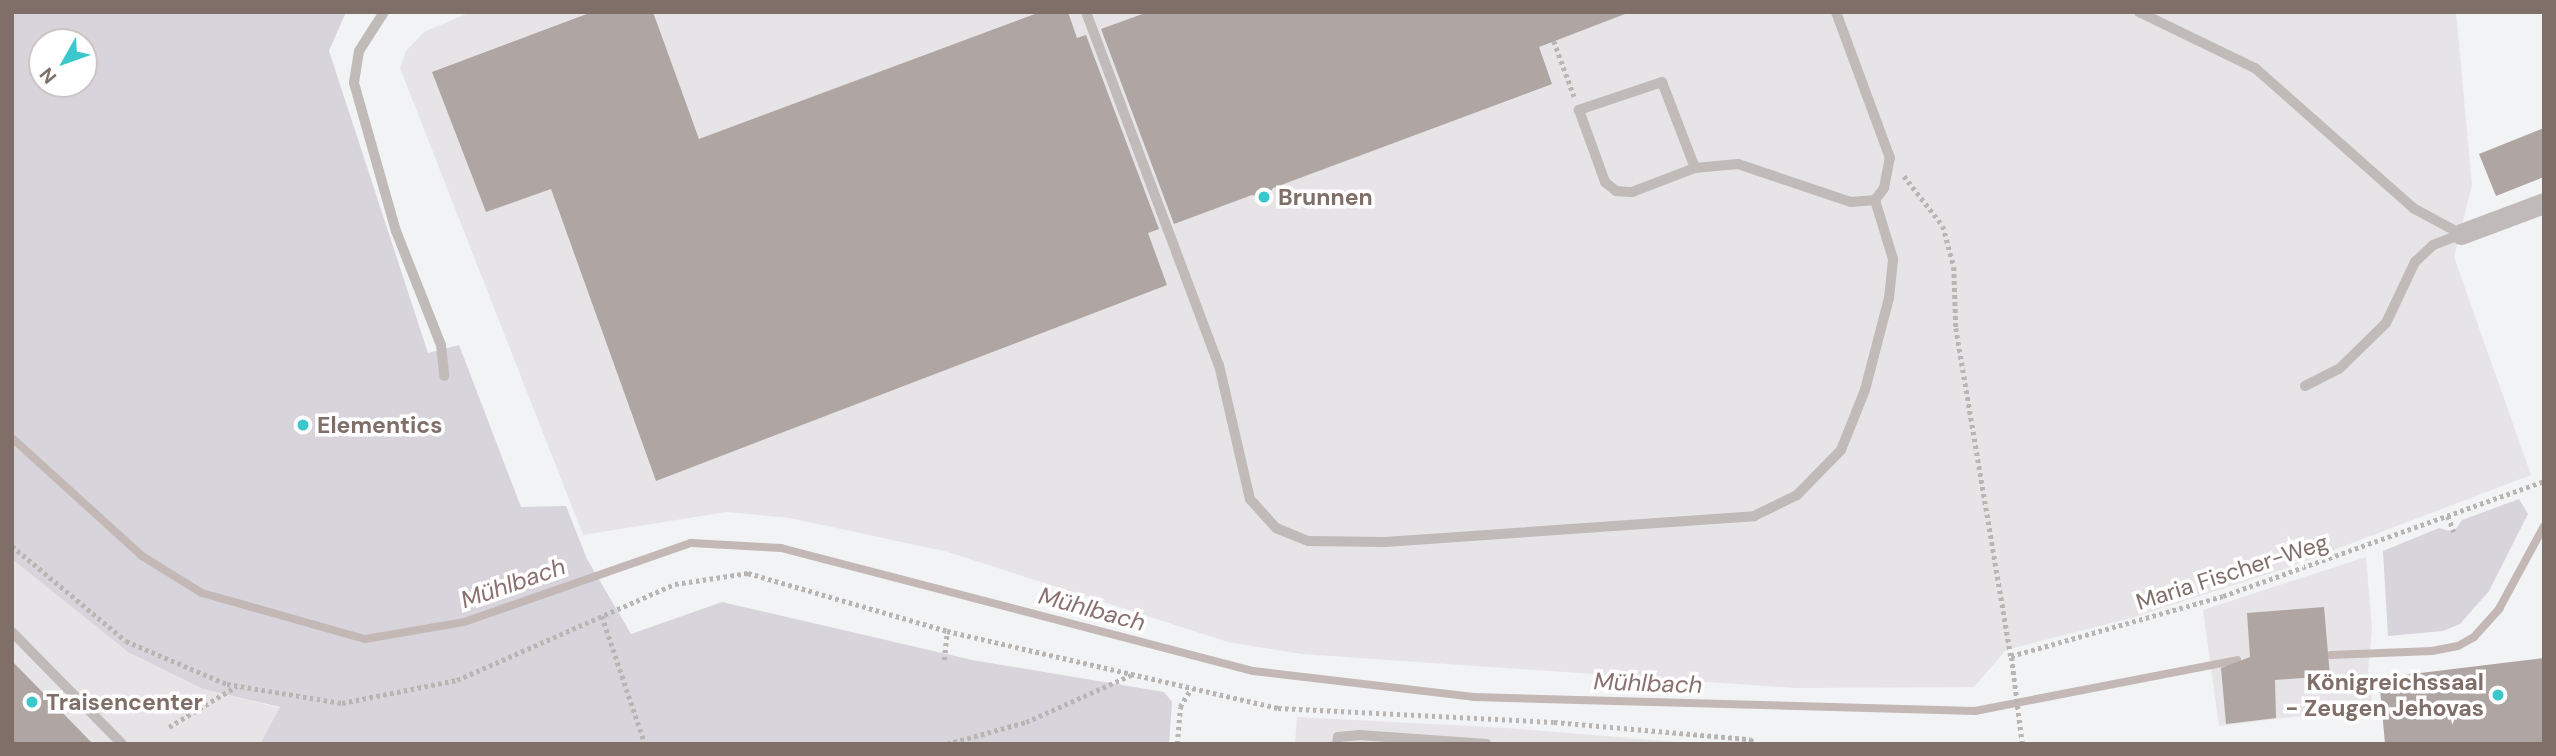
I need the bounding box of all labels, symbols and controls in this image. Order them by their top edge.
north arrow [28,28,98,98]
text: N [34,62,62,89]
place label: Brunnen [1278,183,1373,211]
marker: Brunnen [1256,189,1272,205]
place label: Elementics [317,411,443,439]
marker: Elementics [295,417,311,433]
street label: Maria Fischer-Weg [2132,528,2332,616]
water label: Mühlbach [457,552,569,614]
water label: Mühlbach [1036,581,1148,637]
water label: Mühlbach [1593,667,1703,699]
place label: Königreichssaal - Zeugen Jehovas [2285,668,2484,722]
marker: Königreichssaal - Zeugen Jehovas [2490,687,2506,703]
place label: Traisencenter [46,688,203,716]
marker: Traisencenter [24,694,40,710]

